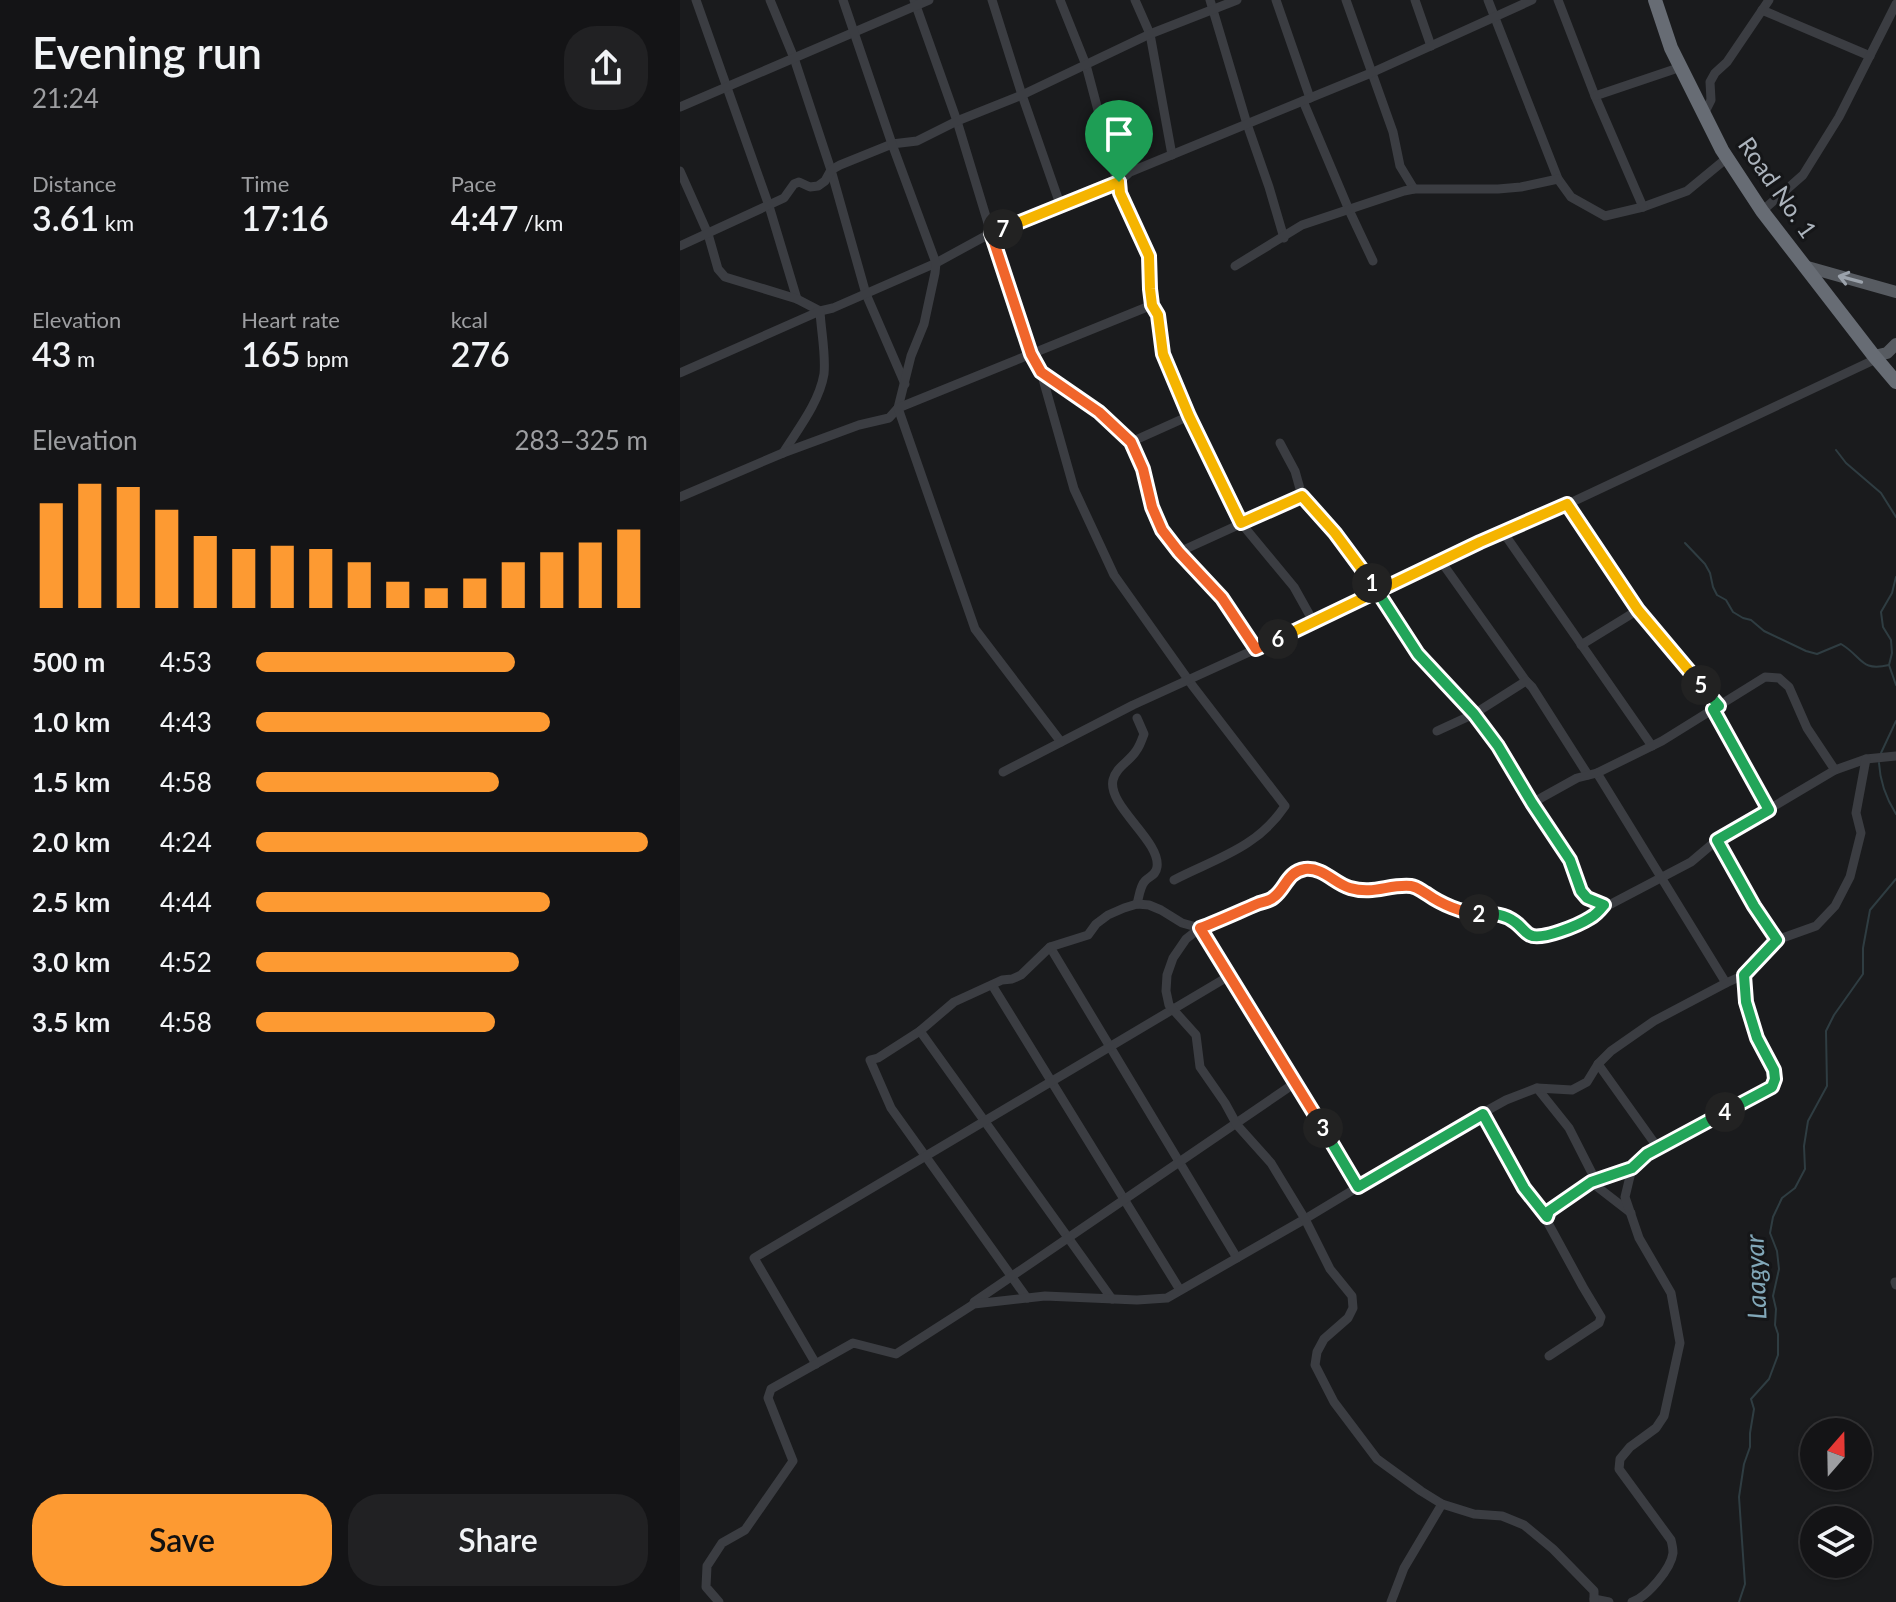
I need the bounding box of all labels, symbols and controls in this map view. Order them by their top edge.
text: Evening run [32,26,262,78]
button: share [564,26,648,110]
text: 21:24 [32,82,99,114]
pin [1085,100,1153,182]
icon: arrive [1097,112,1141,156]
street label: Road No. 1 [1733,131,1824,243]
text: Distance [32,170,116,197]
text: Time [241,170,289,197]
text: Pace [451,170,496,197]
text: 3.61 [32,197,99,238]
text: 17:16 [241,197,329,238]
text: 4:47 [451,197,518,238]
text: km [99,209,134,236]
text: /km [518,209,563,236]
pin: 7 [983,209,1023,249]
text: 7 [997,215,1009,242]
one-way arrow [1838,271,1864,286]
text: Elevation [32,306,121,333]
text: Heart rate [241,306,340,333]
text: kcal [451,306,488,333]
text: 43 [32,333,71,374]
text: 165 [241,333,301,374]
text: 276 [451,333,510,374]
text: m [71,345,95,372]
text: bpm [301,345,349,372]
text: Elevation [32,424,138,456]
text: 283–325 m [514,424,648,456]
pin: 1 [1352,563,1392,603]
text: 1 [1366,569,1378,596]
pin: 6 [1258,619,1298,659]
text: 6 [1272,625,1284,652]
text: 500 m [32,646,105,678]
text: 4:53 [160,646,212,678]
pin: 5 [1681,665,1721,705]
text: 5 [1695,671,1707,698]
text: 1.0 km [32,706,110,738]
text: 4:43 [160,706,212,738]
text: 1.5 km [32,766,110,798]
text: 4:58 [160,766,212,798]
text: 2.0 km [32,826,110,858]
text: 4:24 [160,826,212,858]
text: 2.5 km [32,886,110,918]
text: 4:44 [160,886,212,918]
pin: 2 [1459,894,1499,934]
text: 2 [1473,900,1485,927]
text: 3.0 km [32,946,110,978]
text: 4:52 [160,946,212,978]
text: 3.5 km [32,1006,110,1038]
text: 4:58 [160,1006,212,1038]
pin: 4 [1705,1092,1745,1132]
text: 4 [1719,1098,1731,1125]
pin: 3 [1303,1108,1343,1148]
text: 3 [1317,1114,1329,1141]
water label: Laagyar [1737,1233,1772,1320]
north arrow [1800,1418,1872,1490]
map controls [1800,1418,1872,1578]
button: Save [32,1494,332,1586]
button: Share [348,1494,648,1586]
button: layers [1800,1506,1872,1578]

